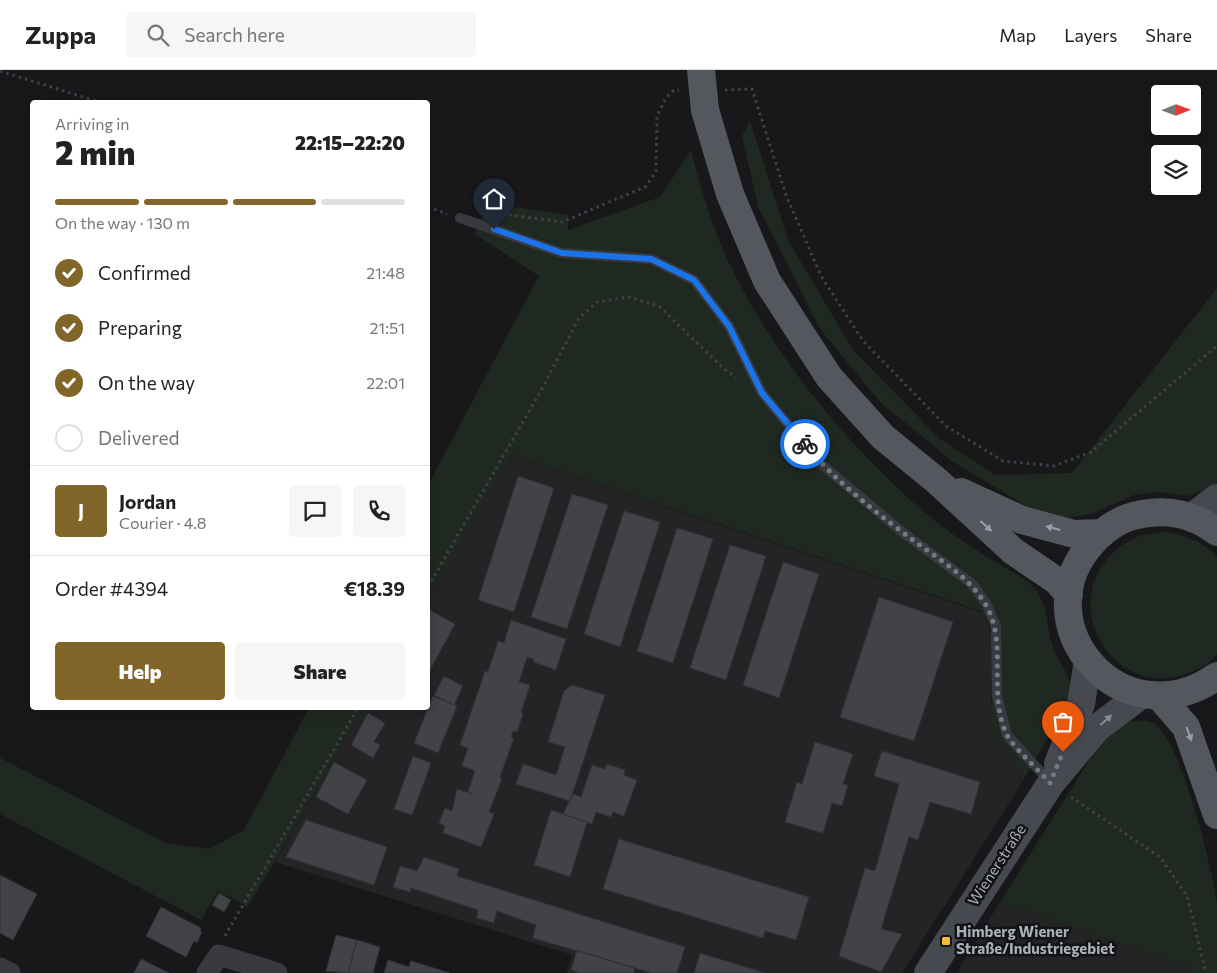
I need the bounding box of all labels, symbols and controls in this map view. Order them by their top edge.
search box [126,12,476,57]
text: Zuppa [25,20,96,49]
icon: search [144,21,172,49]
text: Search here [184,23,285,46]
text: Map [999,24,1036,46]
text: Layers [1064,24,1117,46]
text: Share [1145,24,1192,46]
north arrow [1151,85,1201,135]
map controls [1151,85,1201,195]
text: Arriving in [55,114,129,133]
text: 22:15–22:20 [295,131,405,154]
text: 2 min [55,132,135,172]
button: layers [1151,145,1201,195]
pin [473,178,515,229]
icon: home [480,185,508,213]
text: On the way · 130 m [55,213,190,232]
icon: check [55,259,83,287]
text: Confirmed [98,261,191,284]
text: 21:48 [366,263,405,282]
icon: check [55,314,83,342]
text: Preparing [98,316,182,339]
text: 21:51 [369,318,405,337]
icon: check [55,369,83,397]
text: On the way [98,371,195,394]
text: 22:01 [366,373,405,392]
courier [780,419,830,469]
text: Delivered [98,426,179,449]
icon: bike [791,430,819,458]
button: chat [289,485,341,537]
button: phone [353,485,405,537]
text: Jordan [119,490,176,513]
text: J [78,499,84,522]
text: Courier · 4.8 [119,513,206,532]
one-way arrow [980,520,992,532]
one-way arrow [1046,524,1061,532]
text: Order #4394 [55,577,168,600]
text: €18.39 [344,577,405,600]
button: Help [55,642,225,700]
button: Share [235,642,405,700]
pin [1042,701,1084,752]
icon: bag [1049,708,1077,736]
one-way arrow [1100,715,1113,726]
one-way arrow [1185,727,1193,742]
street label: Wienerstraße [963,821,1029,908]
place label: Himberg Wiener Straße/Industriegebiet [956,922,1115,957]
marker: Himberg Wiener Straße/Industriegebiet [940,935,952,947]

